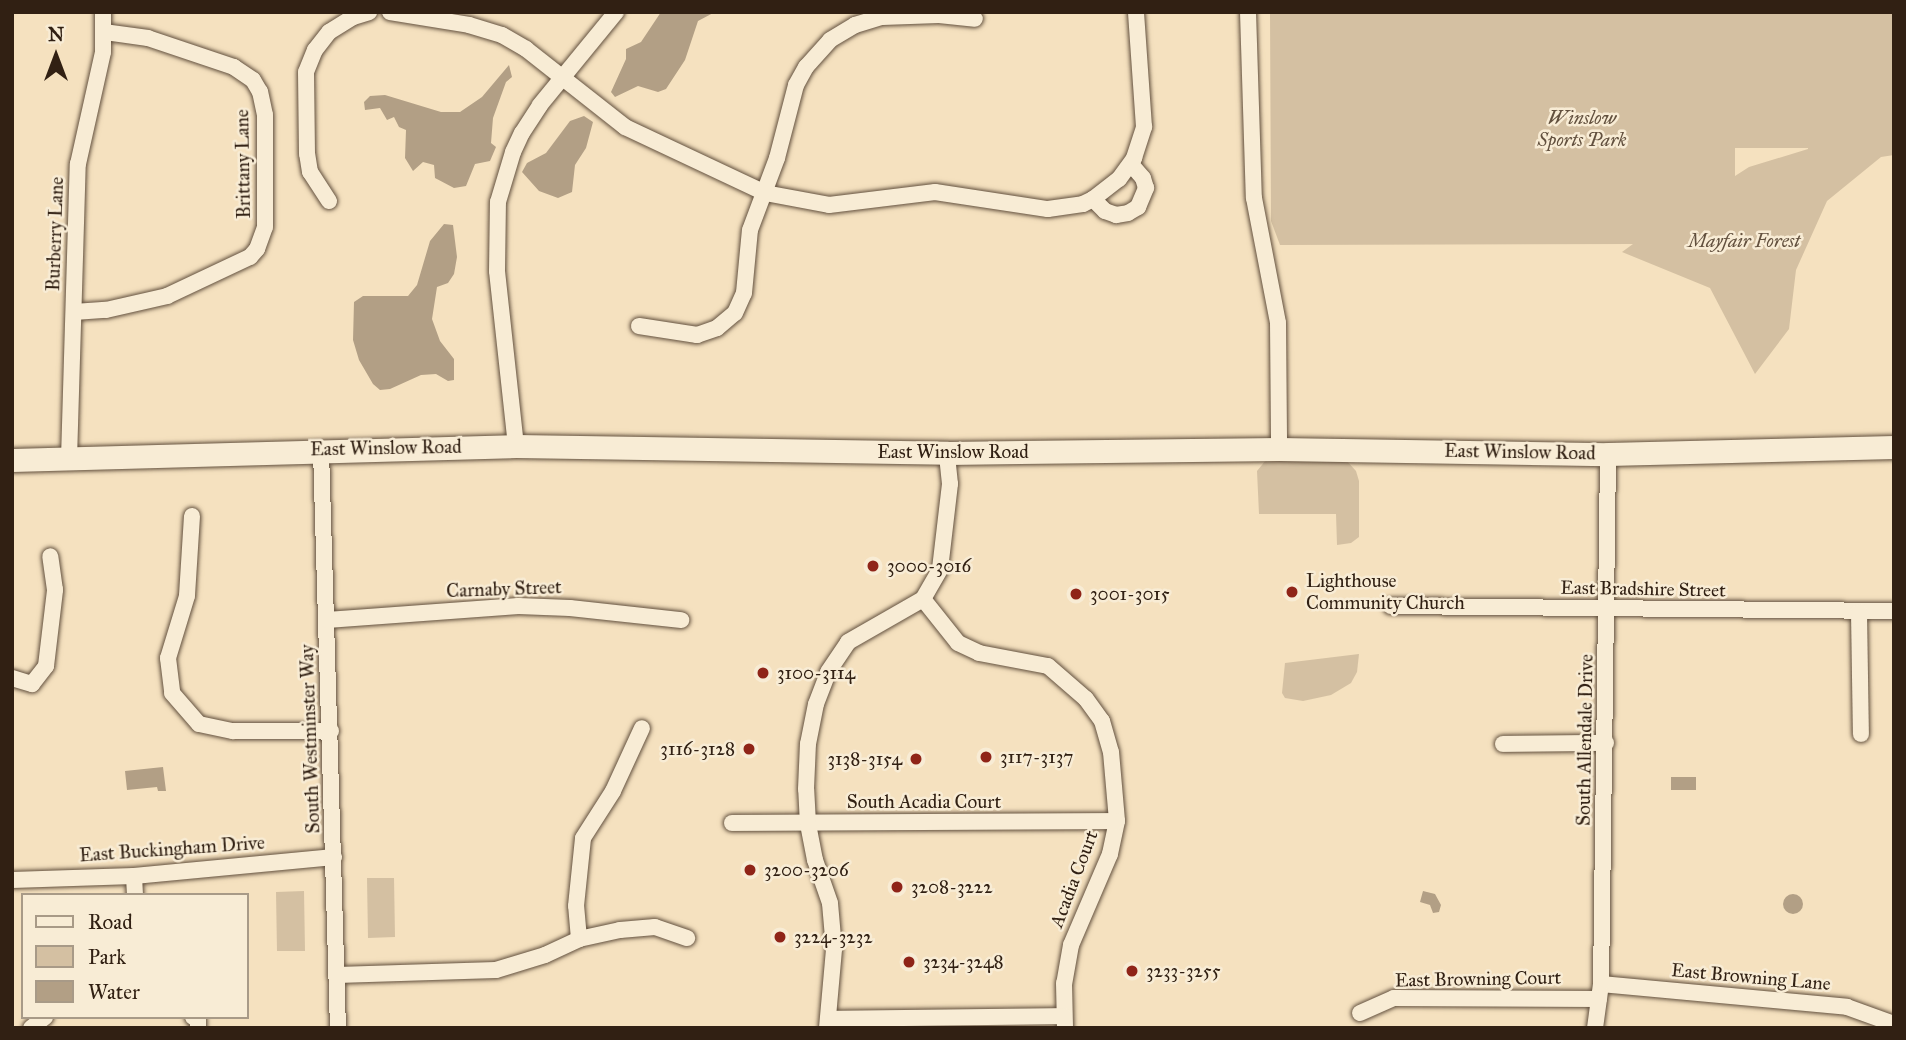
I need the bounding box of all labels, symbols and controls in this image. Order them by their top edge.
north arrow [21,21,91,91]
text: N [48,23,64,46]
park label: Winslow Sports Park [1537,107,1627,151]
street label: Brittany Lane [231,109,255,219]
street label: Burberry Lane [42,176,68,292]
park label: Mayfair Forest [1688,230,1800,252]
street label: East Winslow Road [310,435,462,461]
street label: East Winslow Road [1444,439,1596,465]
street label: East Winslow Road [877,441,1029,463]
place label: 3000-3016 [887,555,971,577]
marker: 3000-3016 [865,558,881,574]
place label: Lighthouse Community Church [1306,570,1465,614]
street label: Carnaby Street [446,576,562,602]
street label: East Bradshire Street [1560,576,1726,602]
place label: 3001-3015 [1090,583,1170,605]
marker: Lighthouse Community Church [1284,584,1300,600]
marker: 3001-3015 [1068,586,1084,602]
street label: South Westminster Way [295,644,325,834]
street label: South Allendale Drive [1572,654,1598,826]
place label: 3100-3114 [777,662,855,684]
marker: 3100-3114 [755,665,771,681]
place label: 3116-3128 [660,738,735,760]
marker: 3116-3128 [741,741,757,757]
place label: 3117-3137 [1000,746,1073,768]
place label: 3138-3154 [828,748,902,770]
marker: 3117-3137 [978,749,994,765]
marker: 3138-3154 [908,751,924,767]
street label: South Acadia Court [847,791,1001,813]
street label: Acadia Court [1045,827,1103,931]
street label: East Buckingham Drive [79,831,265,867]
place label: 3200-3206 [764,859,849,881]
marker: 3200-3206 [742,862,758,878]
place label: 3208-3222 [911,876,993,898]
marker: 3208-3222 [889,879,905,895]
legend [21,893,248,1019]
text: Road [88,909,133,935]
place label: 3224-3232 [794,926,873,948]
marker: 3224-3232 [772,929,788,945]
text: Park [88,944,126,970]
place label: 3234-3248 [923,951,1004,973]
marker: 3234-3248 [901,954,917,970]
street label: East Browning Lane [1670,959,1832,995]
place label: 3233-3255 [1146,960,1220,982]
marker: 3233-3255 [1124,963,1140,979]
street label: East Browning Court [1395,966,1561,992]
text: Water [88,979,140,1005]

